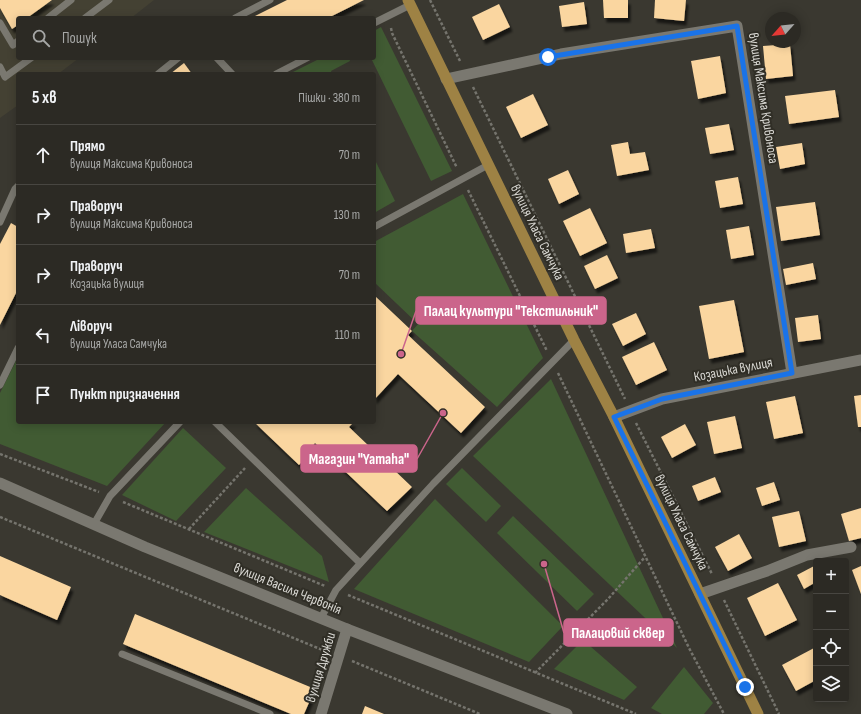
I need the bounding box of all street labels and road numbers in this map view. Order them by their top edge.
street label: вулиця Максима Кривоноса [745,31,782,165]
street label: вулиця Уласа Самчука [507,182,568,283]
street label: Козацька вулиця [692,354,774,385]
street label: вулиця Уласа Самчука [651,472,712,573]
street label: вулиця Василя Червонія [231,559,344,618]
street label: вулиця Дружби [302,630,339,704]

